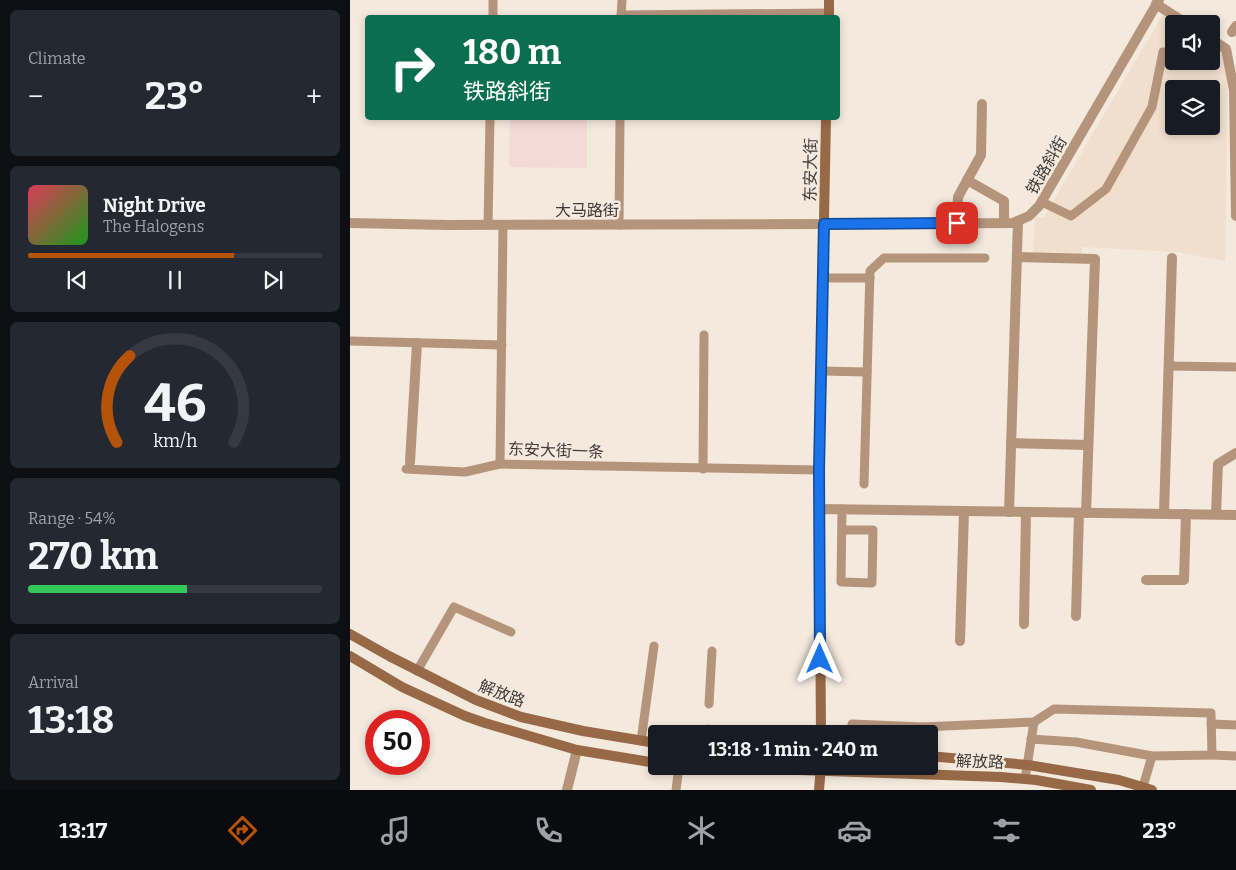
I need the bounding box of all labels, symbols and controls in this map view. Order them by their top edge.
map controls [1165,15,1220,135]
button: sound [1165,15,1220,70]
text: 180 m [463,31,561,73]
icon: right [380,35,445,100]
text: Climate [28,49,86,68]
text: 23° [145,73,205,119]
text: 铁路斜街 [463,78,551,105]
text: − [28,80,43,113]
text: + [306,80,322,113]
button: layers [1165,80,1220,135]
street label: 铁路斜街 [1022,133,1071,198]
street label: 东安大街 [800,138,821,202]
text: Night Drive [103,194,206,217]
street label: 大马路街 [555,201,619,220]
pin [936,202,978,244]
icon: arrive [943,209,971,237]
text: The Halogens [103,217,204,236]
icon: previous [63,266,91,294]
icon: pause [161,266,189,294]
icon: next [259,266,287,294]
text: 46 [144,372,206,435]
text: km/h [153,430,197,452]
street label: 东安大街一条 [508,439,604,462]
text: Range · 54% [28,509,116,528]
text: 270 km [28,533,158,579]
position arrow [793,632,845,684]
text: Arrival [28,673,79,692]
street label: 解放路 [476,676,528,711]
text: 13:18 [28,697,114,743]
speed limit sign: 50 [365,710,430,775]
text: 13:18 · 1 min · 240 m [708,738,878,761]
street label: 解放路 [956,751,1004,772]
icon: directions [225,813,260,848]
icon: music [378,813,413,848]
icon: phone [531,813,566,848]
icon: climate [684,813,719,848]
icon: car [837,813,872,848]
icon: filters [989,813,1024,848]
text: 13:17 [59,817,107,844]
text: 23° [1142,817,1177,844]

